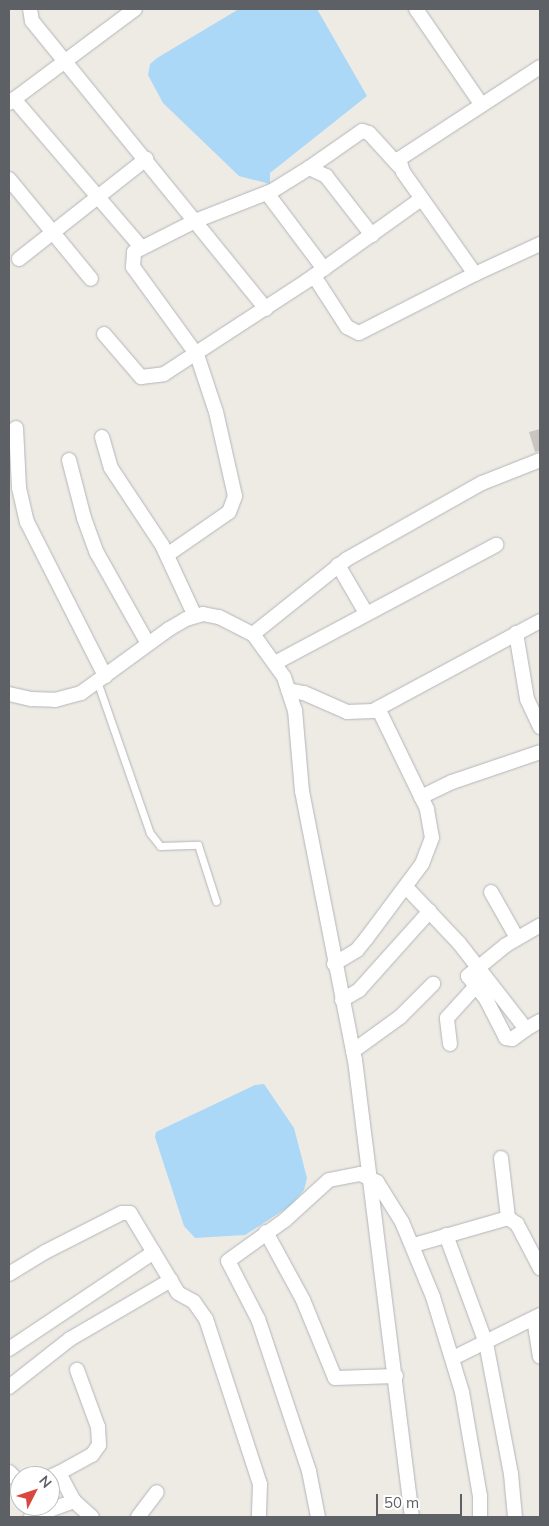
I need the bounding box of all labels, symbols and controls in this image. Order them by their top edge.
north arrow [10,1466,60,1516]
text: N [35,1472,56,1492]
scale bar [379,1484,465,1516]
text: 50 m [384,1493,419,1512]

